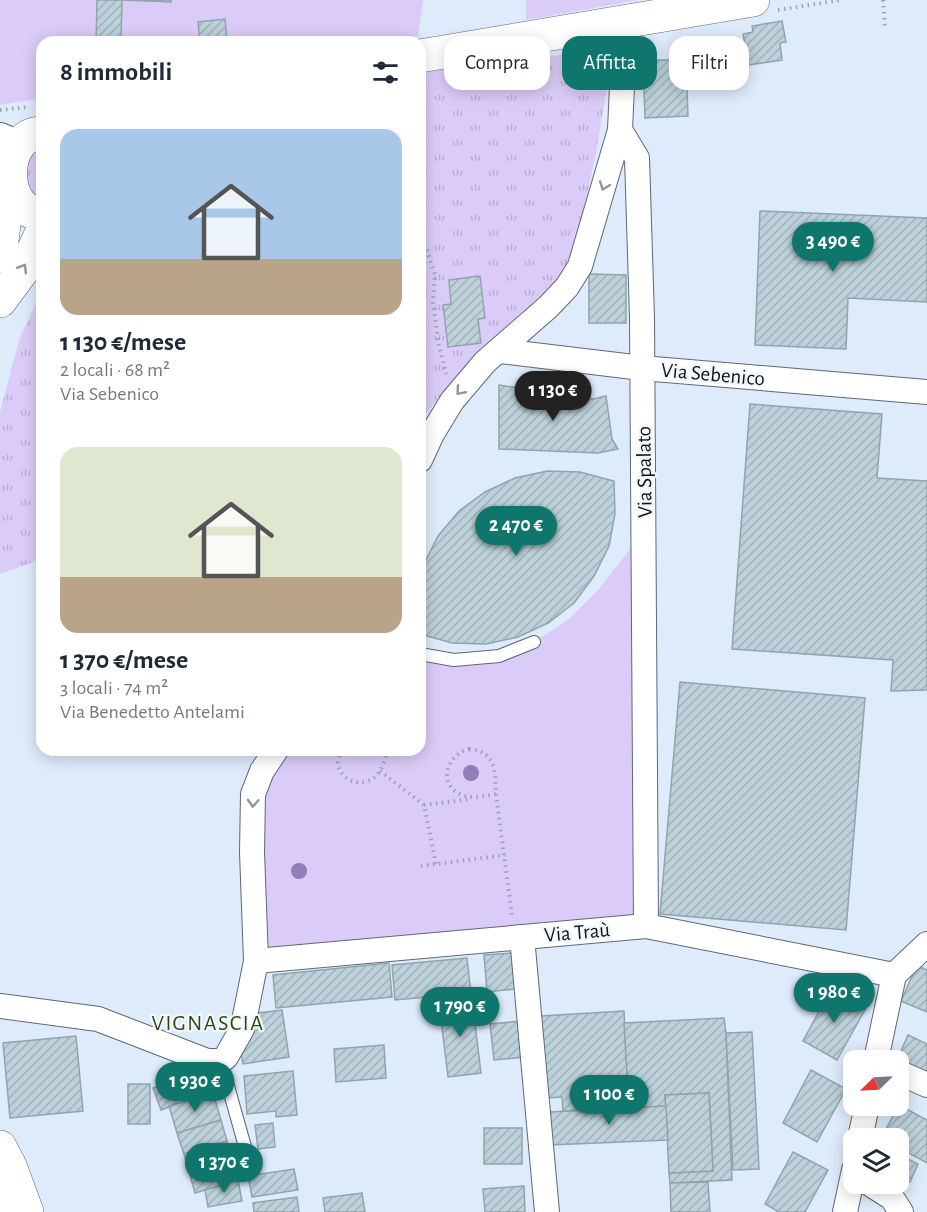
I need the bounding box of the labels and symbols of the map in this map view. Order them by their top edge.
one-way arrow [598,180,611,191]
pin: 3 490 € [778,222,888,273]
one-way arrow [16,264,28,274]
street label: Via Sebenico [660,360,766,389]
pin: 1 130 € [498,371,608,422]
one-way arrow [456,384,467,395]
street label: Via Spalato [633,426,656,518]
pin: 2 470 € [461,506,571,557]
one-way arrow [247,798,260,807]
street label: Via Traù [543,919,611,946]
pin: 1 980 € [779,973,889,1024]
pin: 1 790 € [405,987,515,1038]
district label: VIGNASCIA [152,1012,264,1034]
north arrow [843,1050,909,1116]
pin: 1 930 € [140,1062,250,1113]
pin: 1 100 € [554,1075,664,1126]
pin: 1 370 € [169,1143,279,1194]

